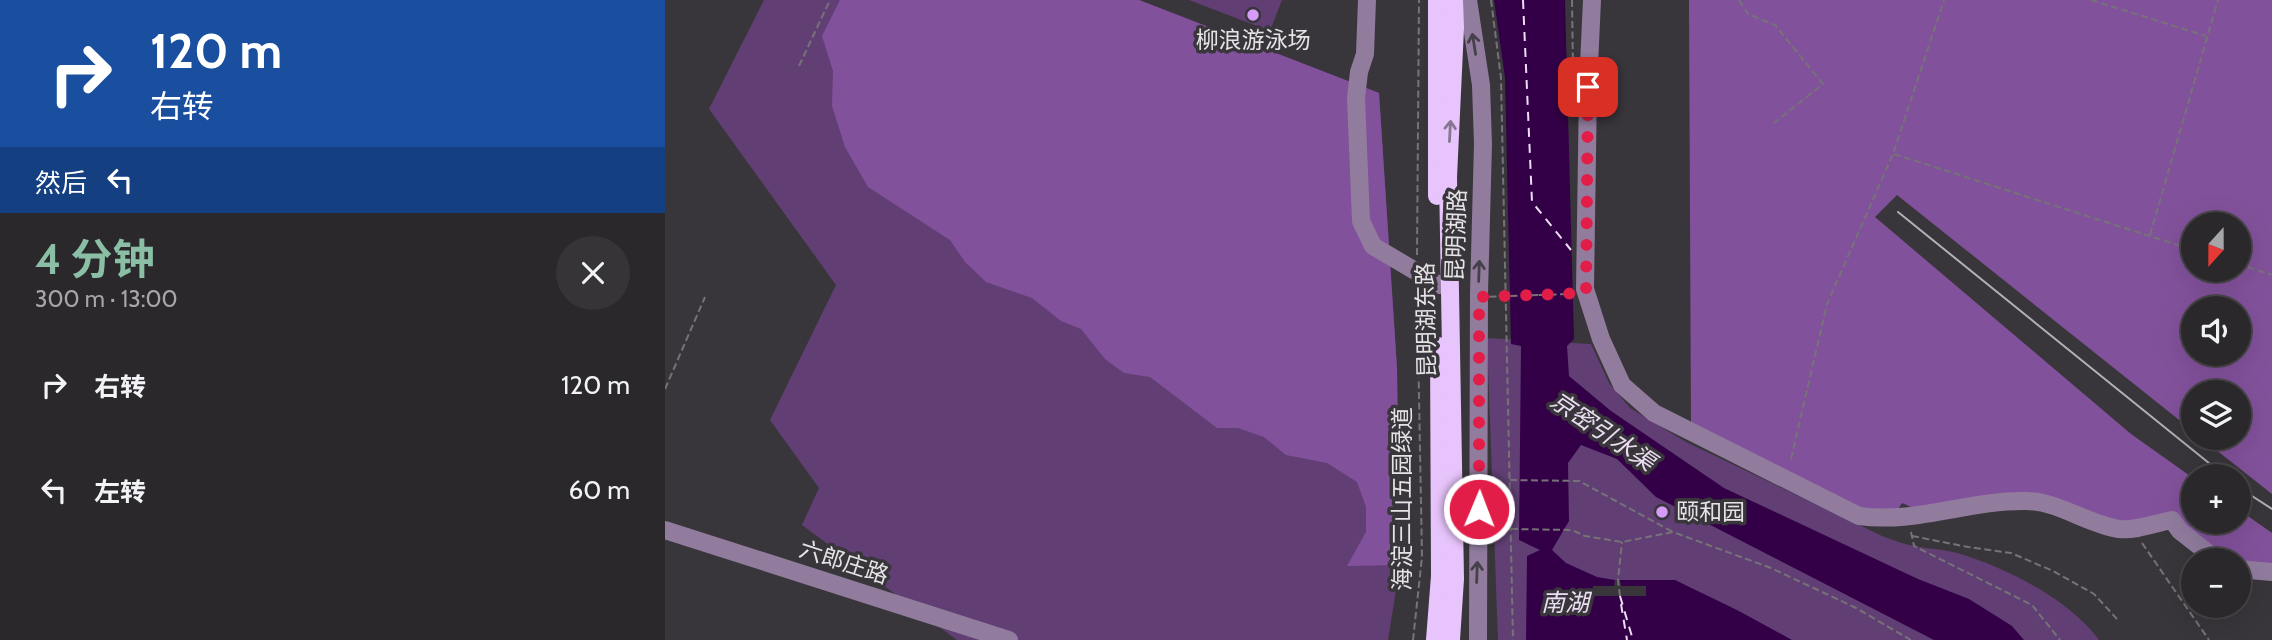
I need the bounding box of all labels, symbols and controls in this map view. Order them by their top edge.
marker: 柳浪游泳场 [1245,7,1261,23]
text: 120 m [150,21,282,80]
place label: 柳浪游泳场 [1196,26,1311,54]
icon: right [35,28,126,119]
one-way arrow [1467,33,1480,56]
pin [1558,57,1618,117]
icon: arrive [1569,68,1607,106]
text: 右转 [150,87,214,126]
one-way arrow [1444,120,1457,143]
icon: left [101,161,139,199]
text: 然后 [35,167,87,199]
street label: 昆明湖路 [1440,189,1472,281]
north arrow [2181,212,2251,282]
map controls [2181,212,2251,618]
text: 4 分钟 [35,233,155,285]
button: close [556,236,630,310]
one-way arrow [1473,260,1486,283]
street label: 昆明湖东路 [1411,262,1441,378]
text: 300 m · 13:00 [35,285,178,313]
button: sound [2181,296,2251,366]
icon: right [35,366,73,404]
text: 120 m [561,369,630,401]
text: 右转 [94,371,146,403]
button: layers [2181,380,2251,450]
water label: 京密引水渠 [1545,385,1663,478]
street label: 海淀三山五园绿道 [1388,407,1416,591]
button: + [2181,464,2251,534]
icon: left [35,471,73,509]
position arrow [1442,472,1516,546]
text: 60 m [568,474,630,506]
text: 左转 [94,476,146,508]
place label: 颐和园 [1676,498,1745,526]
marker: 颐和园 [1654,504,1670,520]
street label: 六郎庄路 [796,534,892,590]
button: − [2181,548,2251,618]
one-way arrow [1470,561,1484,584]
water label: 南湖 [1541,588,1593,617]

